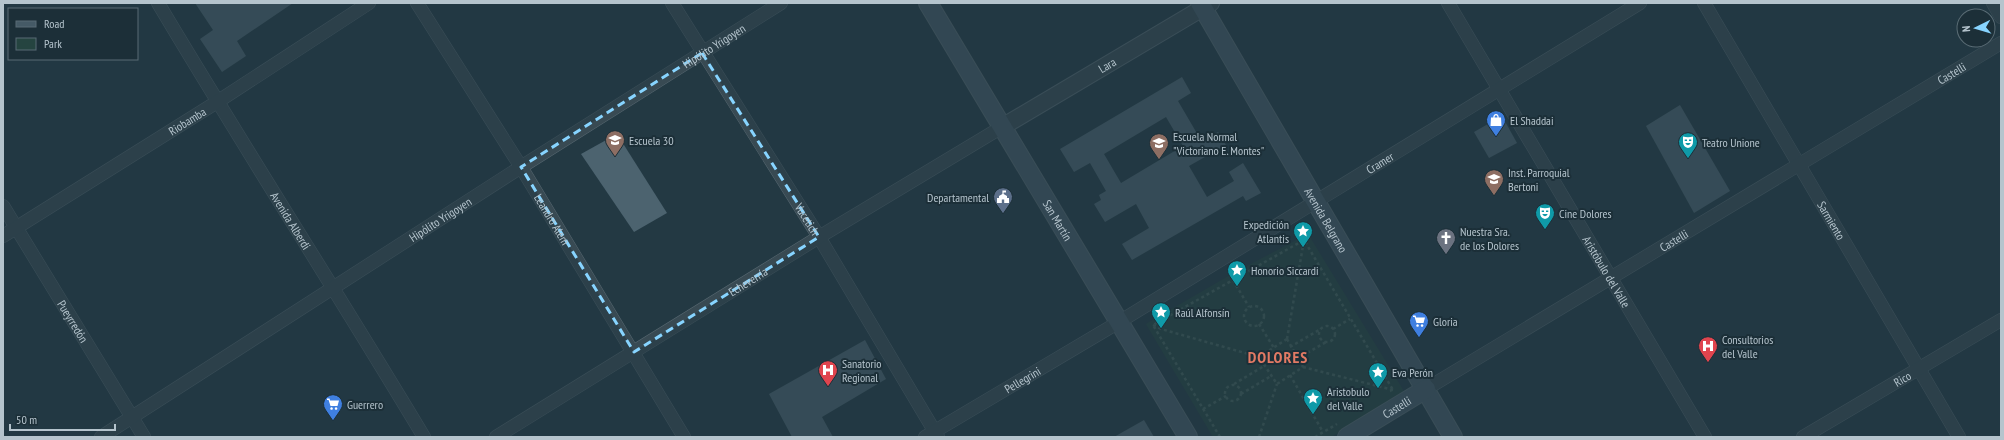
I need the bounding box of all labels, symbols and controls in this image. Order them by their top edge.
legend [8,8,138,60]
north arrow [1956,8,1996,48]
text: Road [44,16,64,31]
street label: Hipólito Yrigoyen [679,20,748,71]
text: N [1959,25,1973,32]
text: Park [44,36,62,51]
street label: Lara [1095,54,1119,76]
street label: Castelli [1934,59,1968,87]
street label: Riobamba [165,103,209,138]
shop icon: El Shaddai [1485,109,1507,137]
place label: El Shaddai [1510,113,1554,128]
school or university icon: Escuela 30 [604,129,626,157]
place label: Escuela Normal "Victoriano E. Montes" [1173,129,1264,158]
theatre icon: Teatro Unione [1677,131,1699,159]
school or university icon: Escuela Normal "Victoriano E. Montes" [1148,132,1170,160]
place label: Escuela 30 [629,133,674,148]
place label: Teatro Unione [1702,135,1760,150]
street label: Cramer [1363,148,1397,177]
place label: Inst. Parroquial Bertoni [1508,165,1570,194]
school or university icon: Inst. Parroquial Bertoni [1483,168,1505,196]
street label: Avenida Belgrano [1302,185,1351,255]
public building icon: Departamental [992,186,1014,214]
street label: Avenida Alberdi [268,189,315,252]
place label: Departamental [927,190,989,205]
street label: Leandro Alem [531,191,574,247]
street label: Hipólito Yrigoyen [406,194,474,245]
street label: San Martín [1040,197,1076,243]
street label: Sarmiento [1814,198,1849,242]
street label: Vucetich [792,199,823,238]
theatre icon: Cine Dolores [1534,202,1556,230]
place label: Cine Dolores [1559,206,1612,221]
place label: Expedición Atlantis [1244,217,1289,246]
place icon: Expedición Atlantis [1292,220,1314,248]
place label: Nuestra Sra. de los Dolores [1460,224,1519,253]
street label: Castelli [1657,226,1691,254]
church icon: Nuestra Sra. de los Dolores [1435,227,1457,255]
street label: Aristóbulo del Valle [1580,233,1634,310]
place icon: Honorio Siccardi [1226,259,1248,287]
street label: Echeverría [725,263,770,299]
place label: Honorio Siccardi [1251,263,1319,278]
street label: Pueyrredón [55,297,92,345]
place icon: Raúl Alfonsín [1150,301,1172,329]
place label: Raúl Alfonsín [1175,305,1230,320]
supermarket icon: Gloria [1408,310,1430,338]
place label: Gloria [1433,314,1458,329]
place label: Consultorios del Valle [1722,332,1773,361]
hospital icon: Consultorios del Valle [1697,335,1719,363]
district label: DOLORES [1248,347,1308,367]
place label: Sanatorio Regional [842,356,881,385]
hospital icon: Sanatorio Regional [817,359,839,387]
place icon: Eva Perón [1367,361,1389,389]
street label: Pellegrini [1001,363,1043,396]
place label: Eva Perón [1392,365,1433,380]
street label: Rico [1891,368,1913,389]
place label: Aristobulo del Valle [1327,384,1369,413]
place icon: Aristobulo del Valle [1302,387,1324,415]
supermarket icon: Guerrero [322,393,344,421]
street label: Castelli [1380,393,1414,421]
place label: Guerrero [347,397,383,412]
scale bar [10,406,115,432]
text: 50 m [16,412,37,427]

